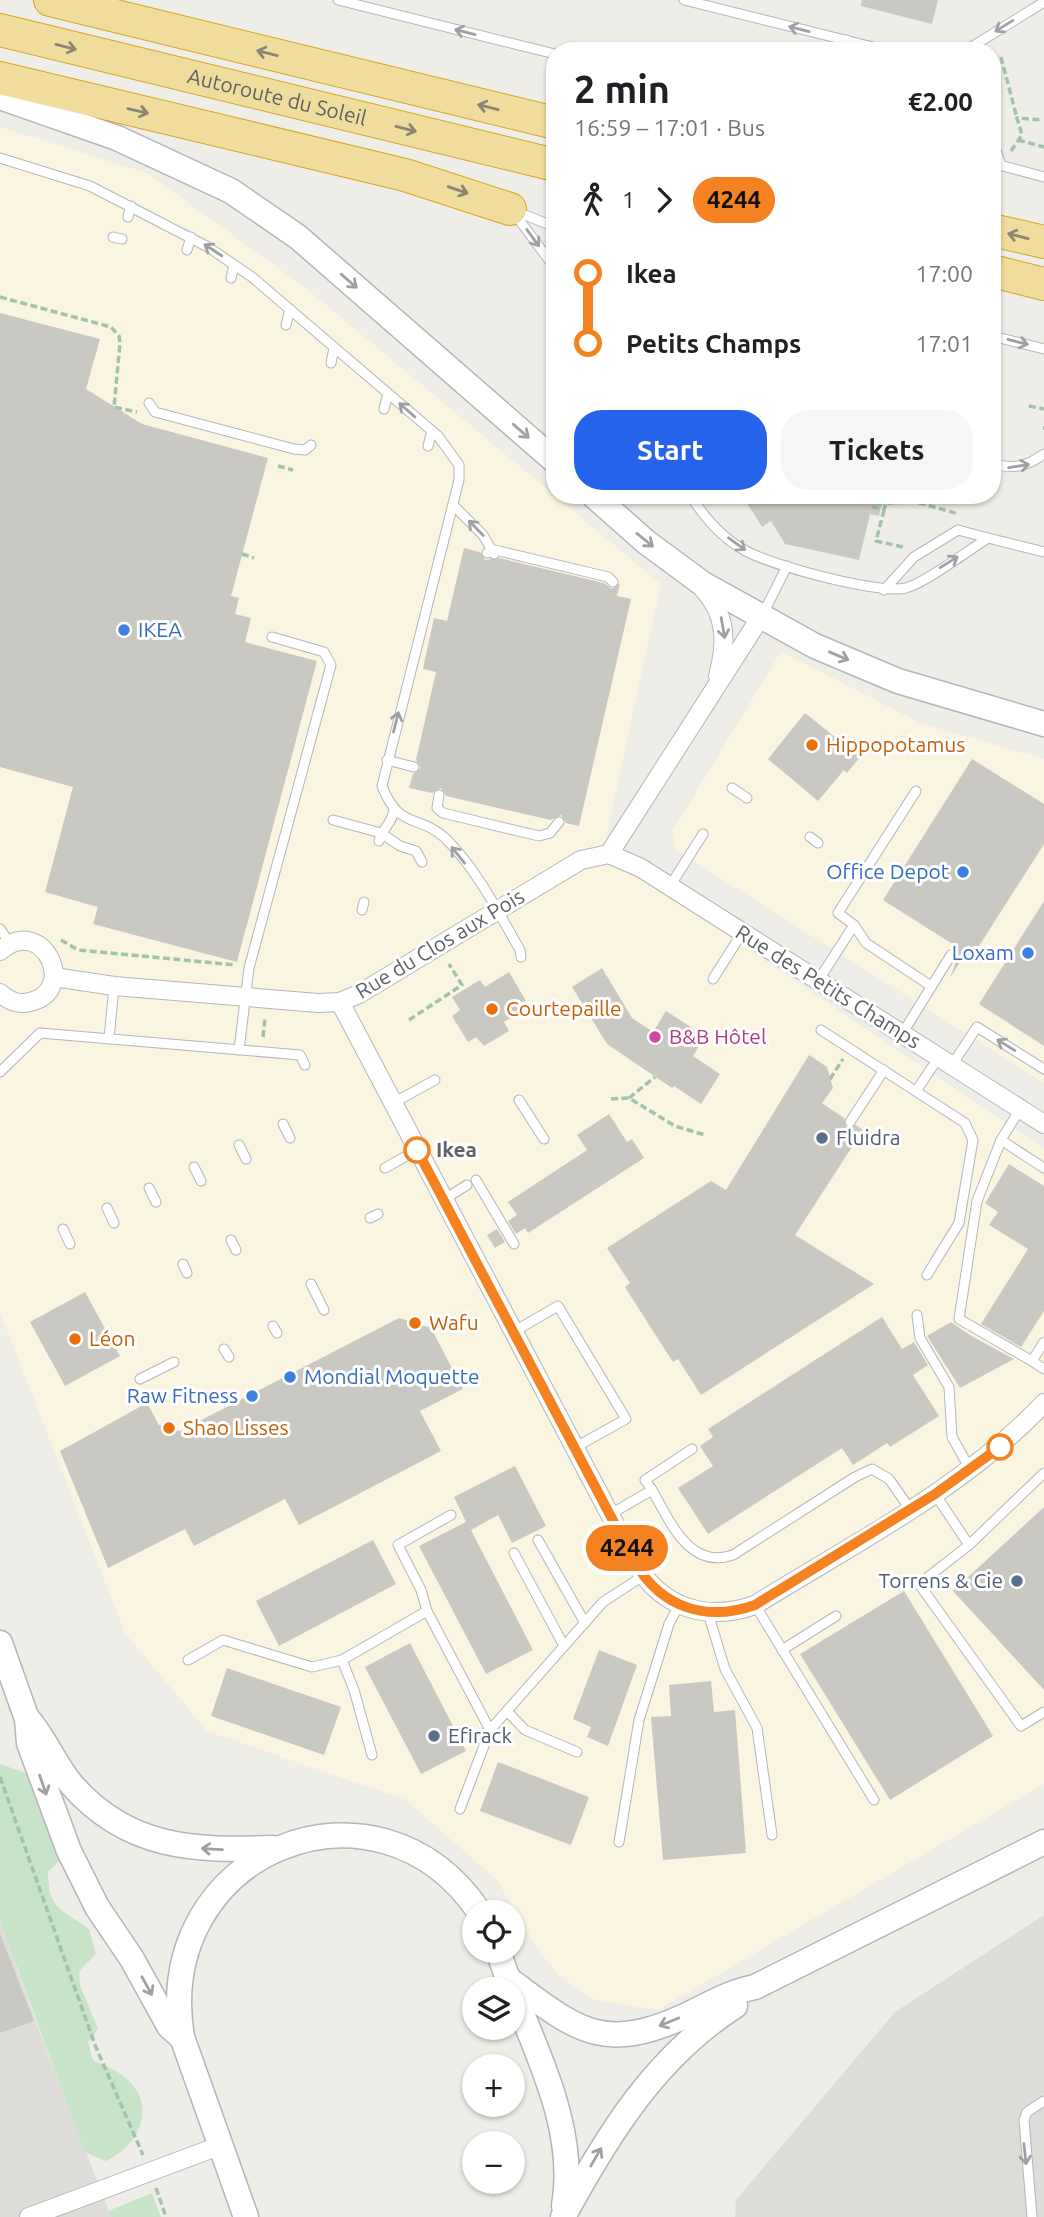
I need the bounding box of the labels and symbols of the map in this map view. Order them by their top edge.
one-way arrow [995,20,1015,34]
one-way arrow [789,22,811,35]
one-way arrow [454,24,477,38]
one-way arrow [54,40,77,54]
one-way arrow [257,46,279,59]
street label: Autoroute du Soleil [185,63,369,130]
one-way arrow [478,100,500,113]
one-way arrow [126,105,149,118]
one-way arrow [395,123,417,136]
one-way arrow [447,185,469,197]
one-way arrow [526,228,540,247]
one-way arrow [1007,229,1030,242]
one-way arrow [204,243,223,258]
one-way arrow [340,273,358,289]
one-way arrow [1006,336,1029,349]
one-way arrow [399,402,417,418]
one-way arrow [512,423,530,439]
one-way arrow [1008,459,1030,472]
one-way arrow [468,520,485,537]
one-way arrow [635,533,653,548]
one-way arrow [727,537,746,551]
one-way arrow [939,555,959,569]
place label: IKEA [138,617,182,641]
one-way arrow [717,617,730,639]
marker: IKEA [116,622,132,638]
one-way arrow [828,651,850,664]
one-way arrow [390,711,403,734]
place label: Hippopotamus [826,732,965,756]
marker: Hippopotamus [804,737,820,753]
one-way arrow [450,846,466,864]
place label: Office Depot [826,859,949,883]
marker: Office Depot [955,864,971,880]
street label: Rue du Clos aux Pois [351,883,528,1003]
street label: Rue des Petits Champs [732,919,926,1053]
place label: Loxam [952,940,1014,964]
marker: Loxam [1020,945,1036,961]
place label: Courtepaille [506,996,622,1020]
marker: Courtepaille [484,1001,500,1017]
place label: B&B Hôtel [669,1024,766,1048]
marker: B&B Hôtel [647,1029,663,1045]
one-way arrow [997,1038,1017,1052]
place label: Fluidra [836,1125,901,1149]
marker: Fluidra [814,1130,830,1146]
marker: Ikea [404,1137,430,1163]
place label: Ikea [436,1137,477,1161]
place label: Wafu [429,1310,479,1334]
marker: Wafu [407,1315,423,1331]
place label: Léon [89,1326,136,1350]
marker: Léon [67,1331,83,1347]
place label: Mondial Moquette [304,1364,479,1388]
marker: Mondial Moquette [282,1369,298,1385]
place label: Raw Fitness [127,1383,238,1407]
marker: Raw Fitness [244,1388,260,1404]
place label: Shao Lisses [183,1415,289,1439]
marker: Shao Lisses [161,1420,177,1436]
unlabelled marker [987,1434,1013,1460]
line badge: 4244 [578,1525,676,1571]
place label: Torrens & Cie [879,1568,1003,1592]
marker: Torrens & Cie [1009,1573,1025,1589]
place label: Efirack [448,1723,512,1747]
marker: Efirack [426,1728,442,1744]
one-way arrow [37,1774,50,1796]
one-way arrow [202,1842,224,1855]
one-way arrow [140,1976,154,1996]
one-way arrow [659,2017,681,2030]
one-way arrow [1019,2142,1032,2165]
one-way arrow [589,2148,603,2168]

